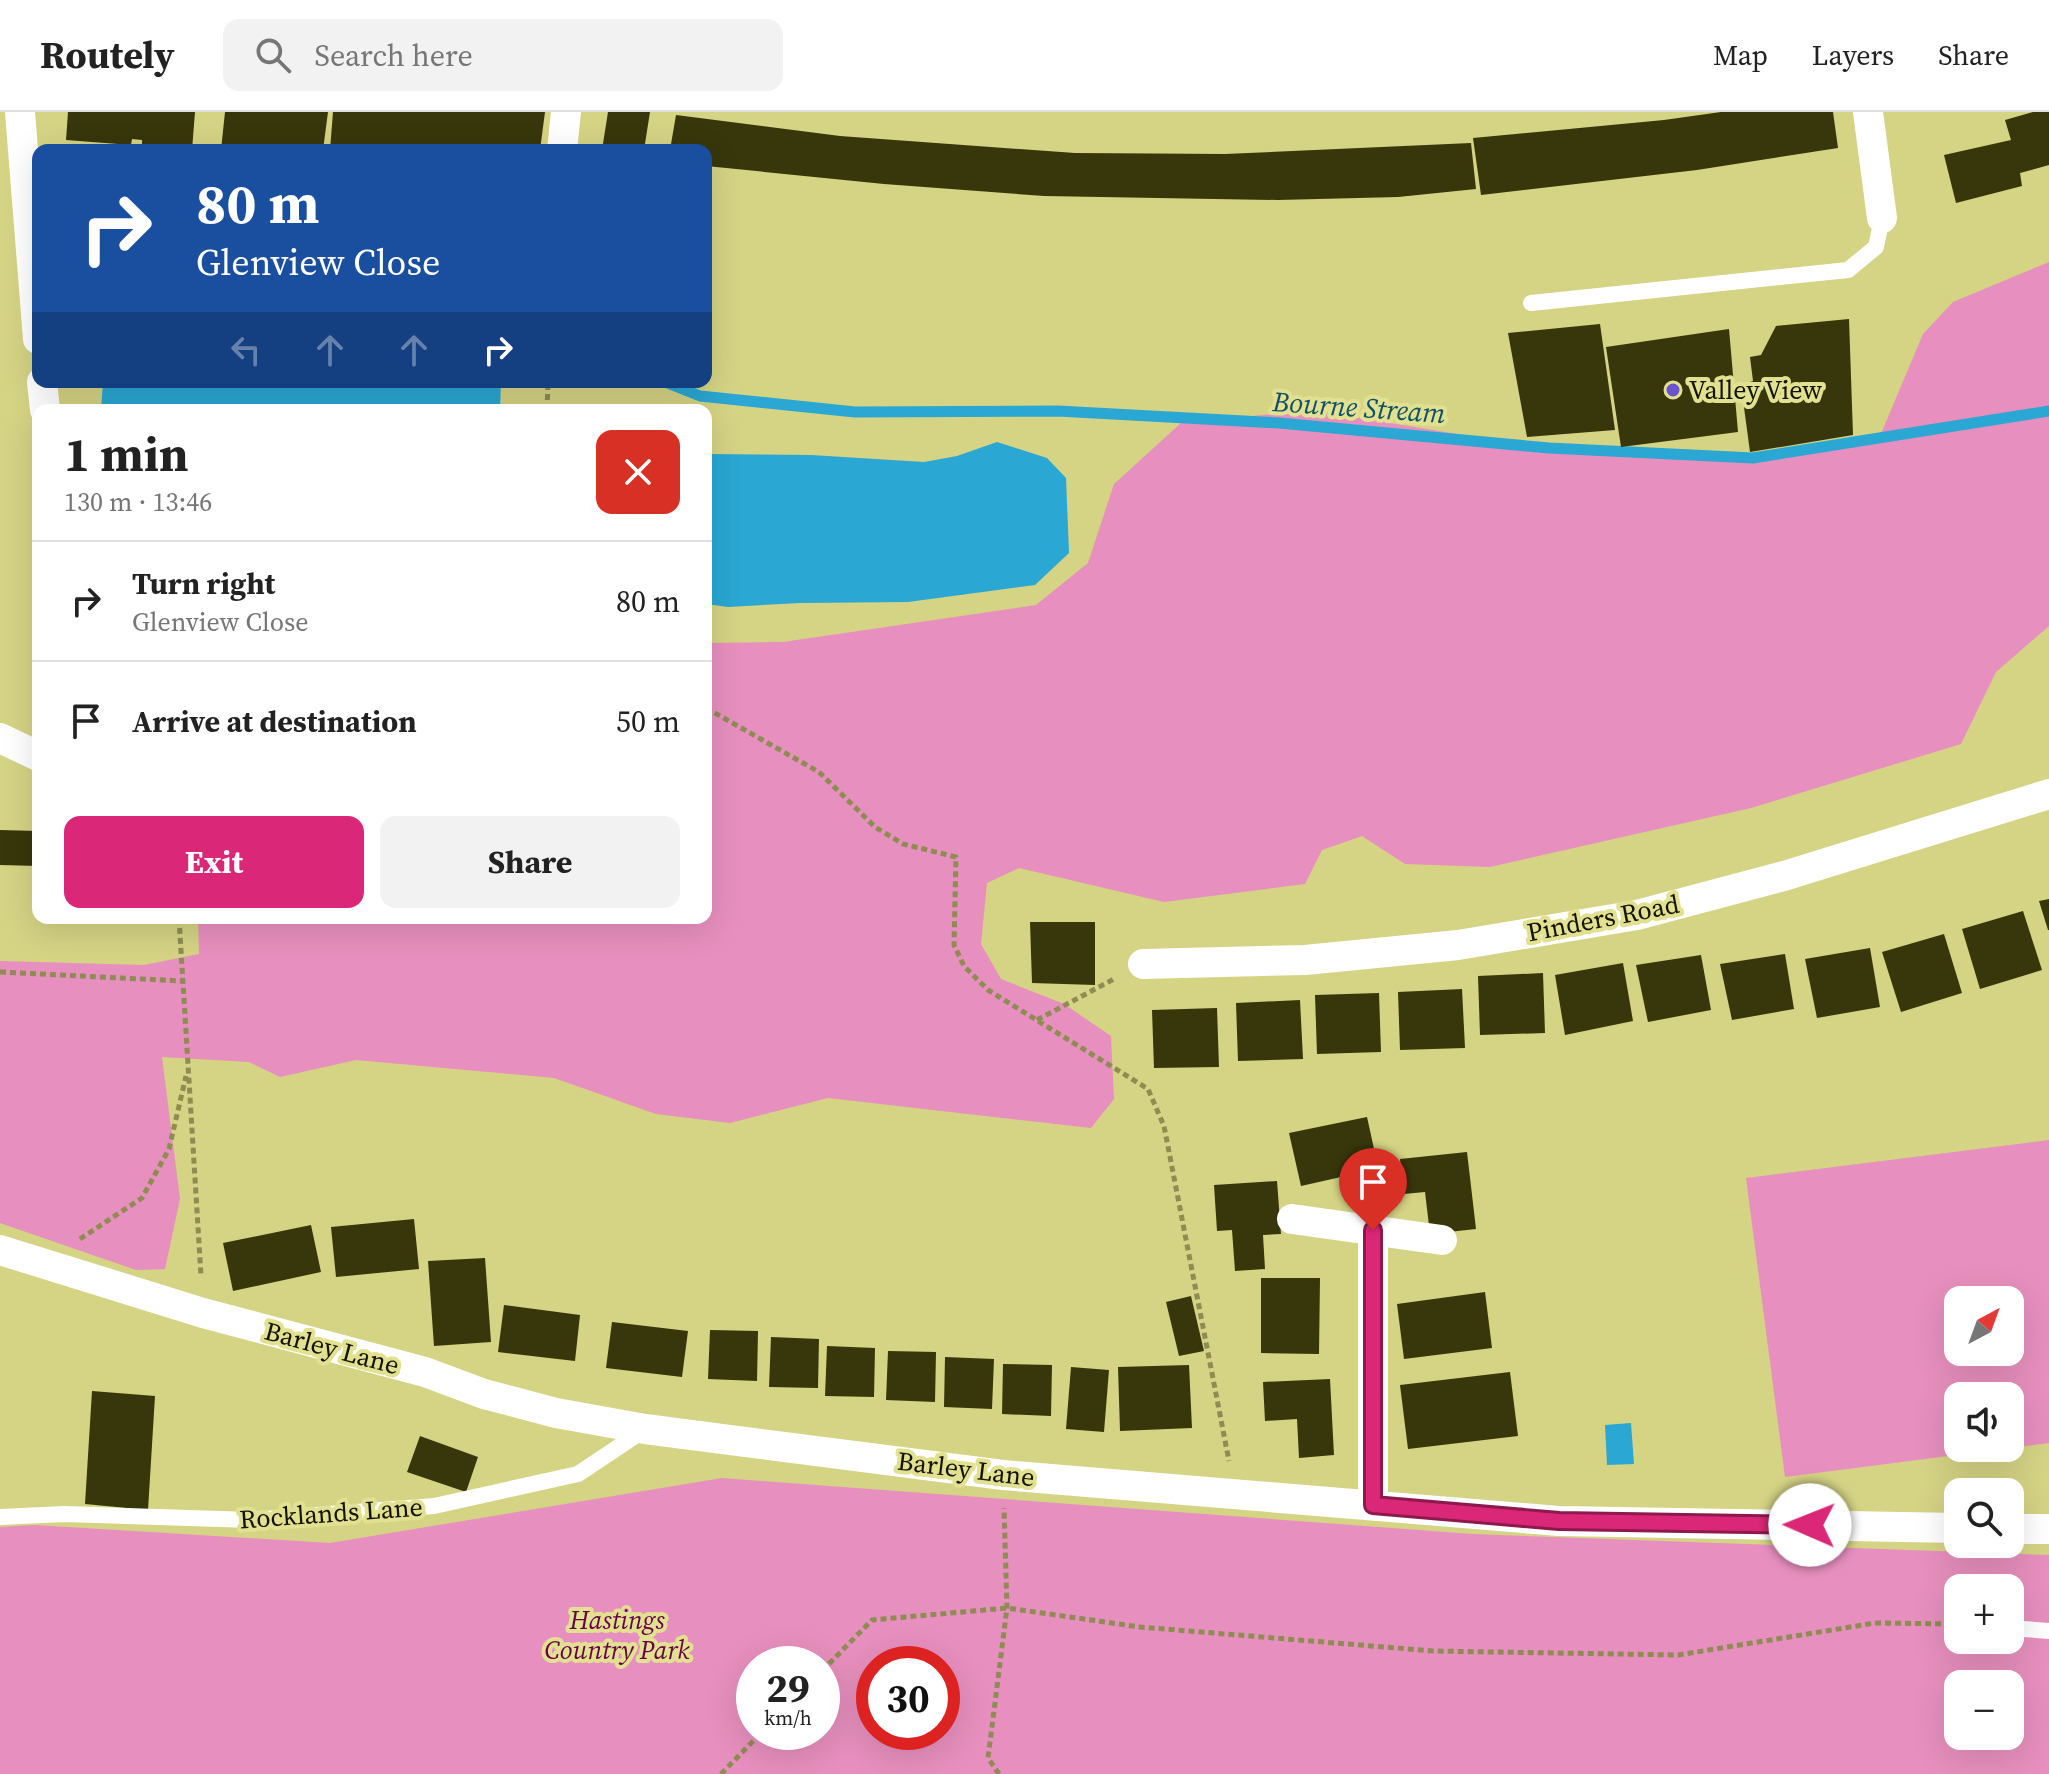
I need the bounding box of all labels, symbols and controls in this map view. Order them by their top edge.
search box [223,19,783,91]
text: Routely [40,29,175,81]
icon: search [251,33,295,77]
text: Search here [315,35,473,76]
text: Map [1713,36,1768,74]
text: Layers [1812,36,1894,74]
text: Share [1938,36,2009,74]
text: 80 m [196,165,319,242]
icon: right [64,176,168,280]
text: Glenview Close [196,238,440,287]
icon: left [224,328,268,372]
icon: ahead [308,328,352,372]
icon: ahead [392,328,436,372]
icon: right [476,328,520,372]
place label: Valley View [1689,372,1822,408]
marker: Valley View [1664,381,1682,399]
water label: Bourne Stream [1270,382,1447,432]
text: 1 min [64,421,189,487]
button: close [596,430,680,514]
text: 130 m · 13:46 [64,484,212,520]
text: Turn right [132,563,275,604]
icon: right [64,579,108,623]
text: 80 m [616,581,680,622]
text: Glenview Close [132,604,309,640]
icon: arrive [64,699,108,743]
text: Arrive at destination [132,701,417,742]
text: 50 m [616,701,680,742]
button: Exit [64,816,364,908]
button: Share [380,816,680,908]
street label: Pinders Road [1524,886,1682,950]
pin [1339,1148,1407,1230]
icon: arrive [1351,1160,1395,1204]
north arrow [1944,1286,2024,1366]
map controls [1944,1286,2024,1750]
street label: Barley Lane [261,1313,403,1383]
button: sound [1944,1382,2024,1462]
street label: Barley Lane [895,1443,1037,1495]
button: search [1944,1478,2024,1558]
position arrow [1768,1483,1852,1567]
street label: Rocklands Lane [238,1489,424,1537]
button: + [1944,1574,2024,1654]
park label: Hastings Country Park [544,1602,690,1668]
speed limit sign: 30 [856,1646,960,1750]
text: 29 [766,1661,810,1715]
button: − [1944,1670,2024,1750]
text: km/h [764,1704,812,1732]

